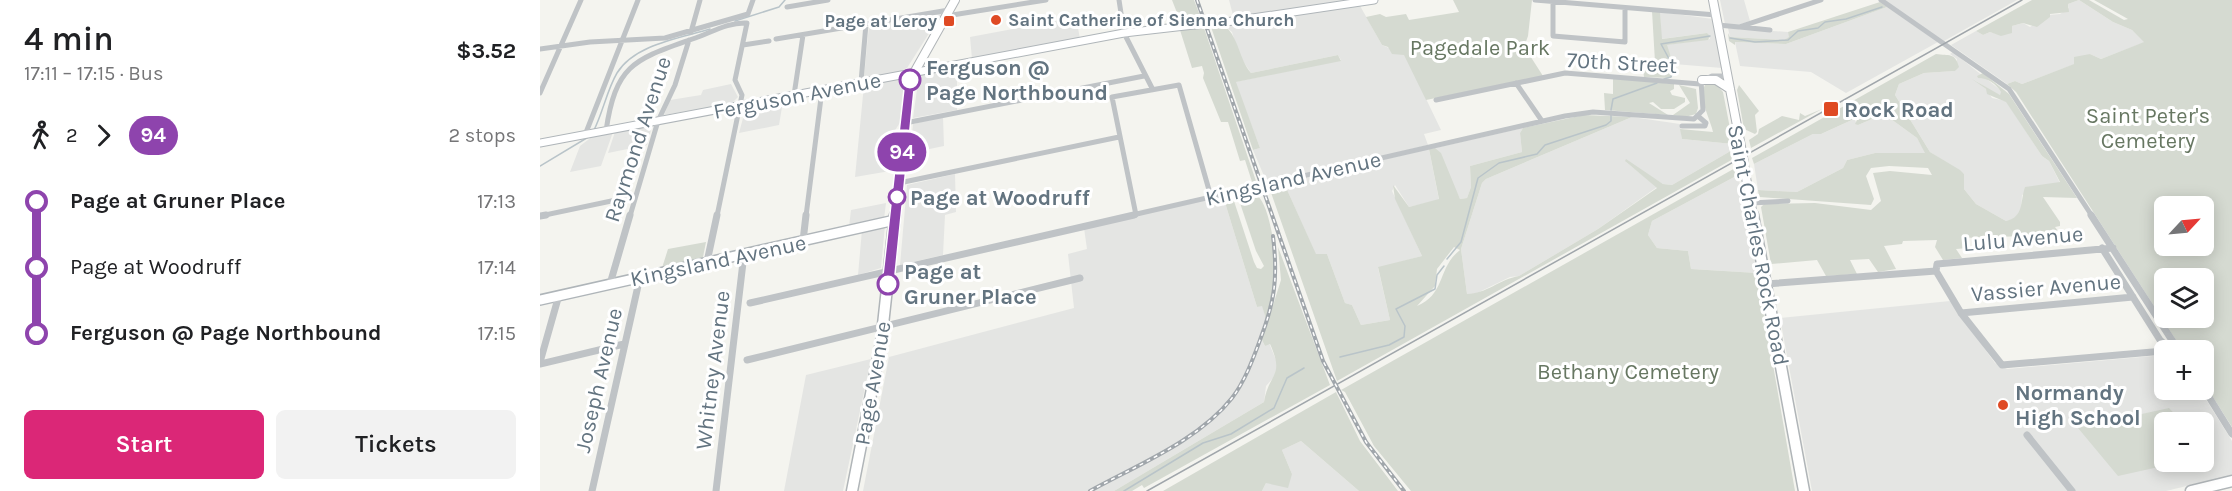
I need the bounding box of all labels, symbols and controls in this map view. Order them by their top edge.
place label: Saint Catherine of Sienna Church [1008,9,1294,31]
place label: Page at Leroy [825,10,937,32]
marker: Saint Catherine of Sienna Church [989,13,1003,27]
marker: Page at Leroy [942,14,956,28]
text: 4 min [24,20,114,58]
park label: Pagedale Park [1410,35,1550,61]
text: $3.52 [456,38,516,64]
street label: 70th Street [1566,47,1678,79]
street label: Raymond Avenue [599,53,677,225]
place label: Ferguson @ Page Northbound [926,55,1108,106]
text: 17:11 – 17:15 · Bus [24,62,163,85]
street label: Ferguson Avenue [711,67,883,125]
marker: Ferguson @ Page Northbound [899,69,921,91]
place label: Rock Road [1844,97,1954,123]
marker: Rock Road [1822,100,1840,118]
park label: Saint Peter's Cemetery [2086,103,2210,154]
icon: walk [24,119,57,152]
icon: forward [87,119,120,152]
street label: Saint Charles Rock Road [1722,122,1794,368]
text: 94 [141,123,166,147]
text: 2 [66,124,78,147]
text: 2 stops [449,124,516,147]
line badge: 94 [875,132,929,172]
text: 94 [889,140,915,164]
street label: Kingsland Avenue [1203,146,1384,212]
place label: Page at Woodruff [910,185,1091,211]
text: Page at Gruner Place [70,188,285,214]
marker: Page at Woodruff [888,188,906,206]
text: 17:13 [477,190,516,213]
north arrow [2154,196,2214,256]
map controls [2154,196,2214,472]
street label: Lulu Avenue [1962,221,2084,257]
street label: Kingsland Avenue [628,230,809,292]
text: Page at Woodruff [70,254,241,280]
text: 17:14 [478,256,516,279]
place label: Page at Gruner Place [904,259,1037,310]
street label: Vassier Avenue [1970,268,2122,307]
button: layers [2154,268,2214,328]
marker: Page at Gruner Place [877,273,899,295]
street label: Whitney Avenue [690,289,736,451]
street label: Joseph Avenue [570,305,628,455]
street label: Page Avenue [849,319,897,447]
text: Ferguson @ Page Northbound [70,320,381,346]
text: 17:15 [477,322,516,345]
button: + [2154,340,2214,400]
park label: Bethany Cemetery [1537,359,1719,385]
place label: Normandy High School [2015,380,2141,431]
marker: Normandy High School [1996,398,2010,412]
button: Start [24,410,264,479]
button: Tickets [276,410,516,479]
button: − [2154,412,2214,472]

